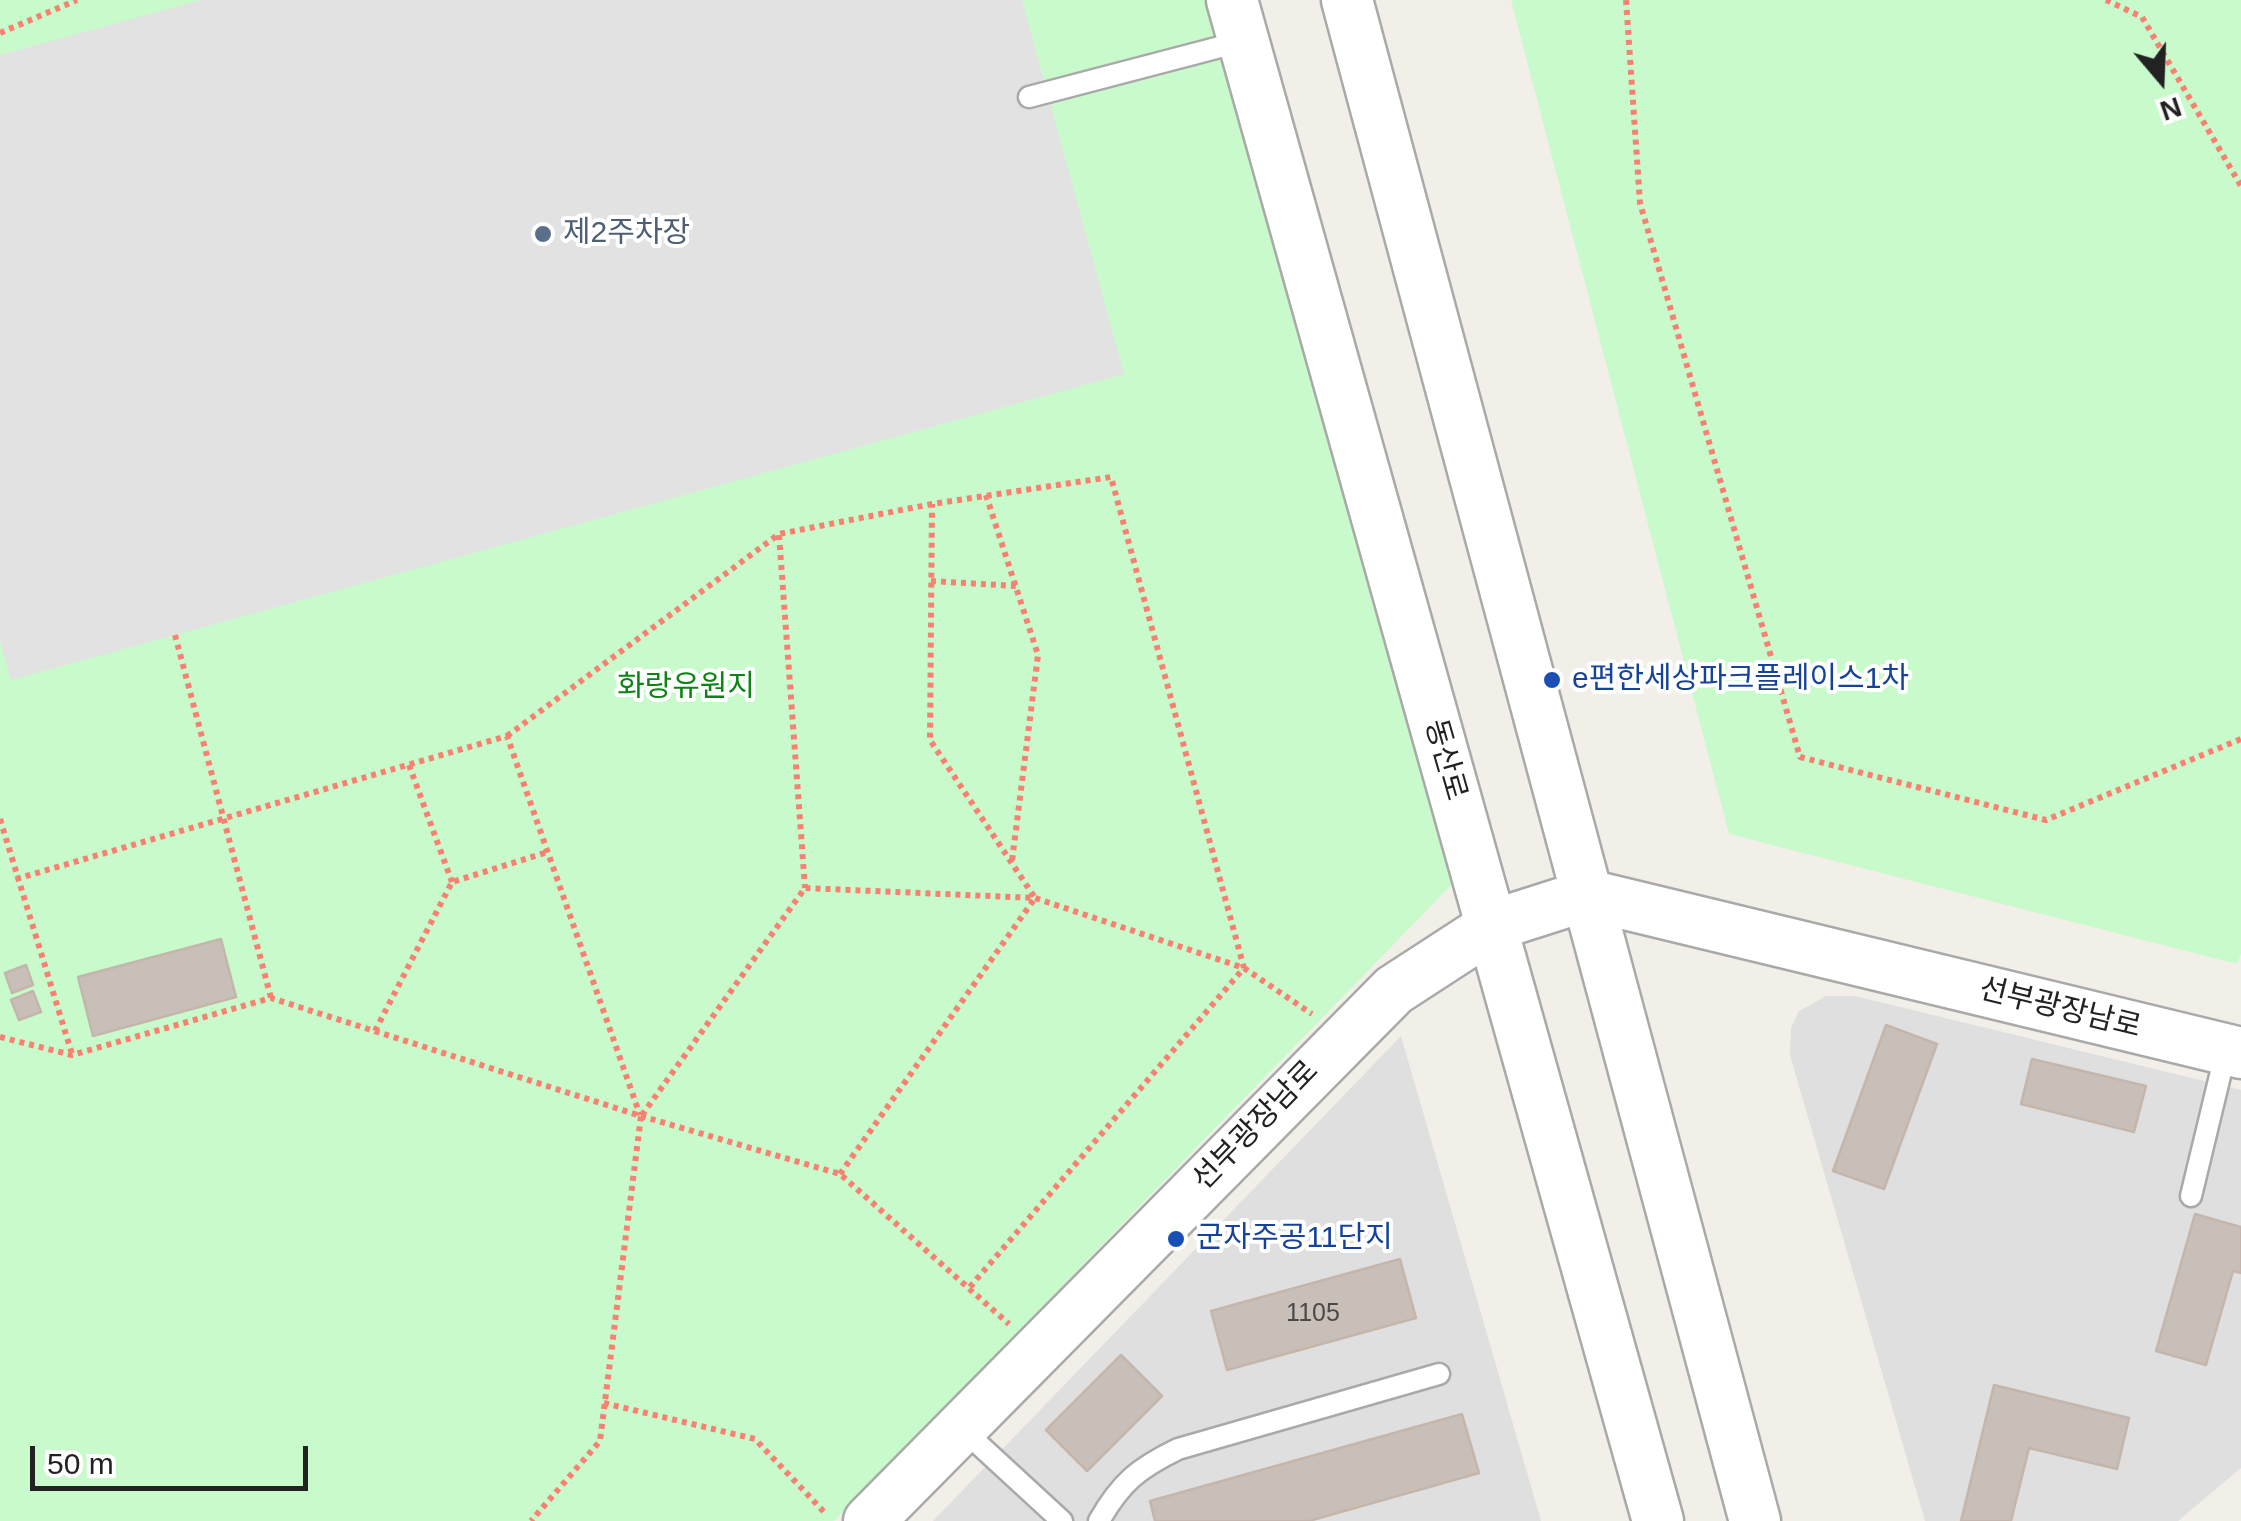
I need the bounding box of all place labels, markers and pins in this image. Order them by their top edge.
place label: 제2주차장 [563,216,690,252]
marker: 제2주차장 [532,223,554,245]
place label: e편한세상파크플레이스1차 [1572,662,1909,698]
marker: e편한세상파크플레이스1차 [1541,669,1563,691]
place label: 군자주공11단지 [1196,1221,1393,1257]
marker: 군자주공11단지 [1165,1228,1187,1250]

